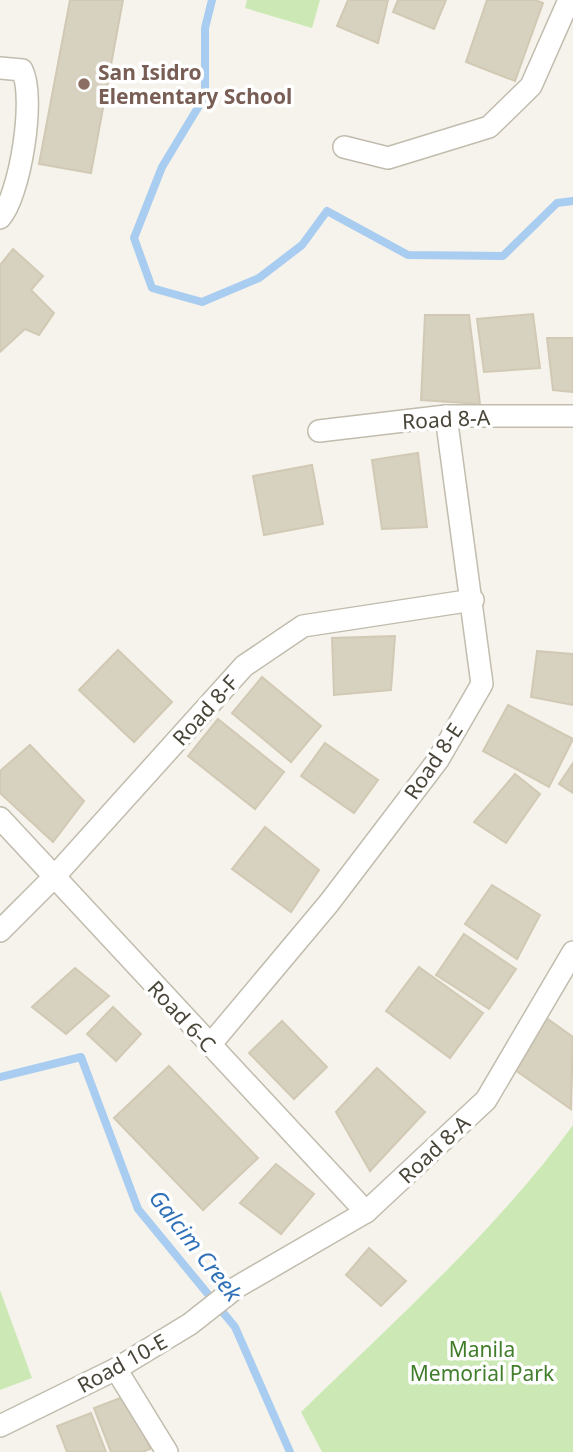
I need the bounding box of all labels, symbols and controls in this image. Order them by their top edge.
place label: San Isidro Elementary School [98,58,292,110]
marker: San Isidro Elementary School [76,76,92,92]
street label: Road 8-A [401,403,491,435]
street label: Road 8-F [166,669,244,751]
street label: Road 8-E [397,717,469,805]
street label: Road 6-C [142,974,222,1058]
street label: Road 8-A [392,1108,476,1189]
water label: Galcim Creek [142,1183,251,1309]
street label: Road 10-E [72,1327,172,1399]
park label: Manila Memorial Park [410,1335,555,1387]

